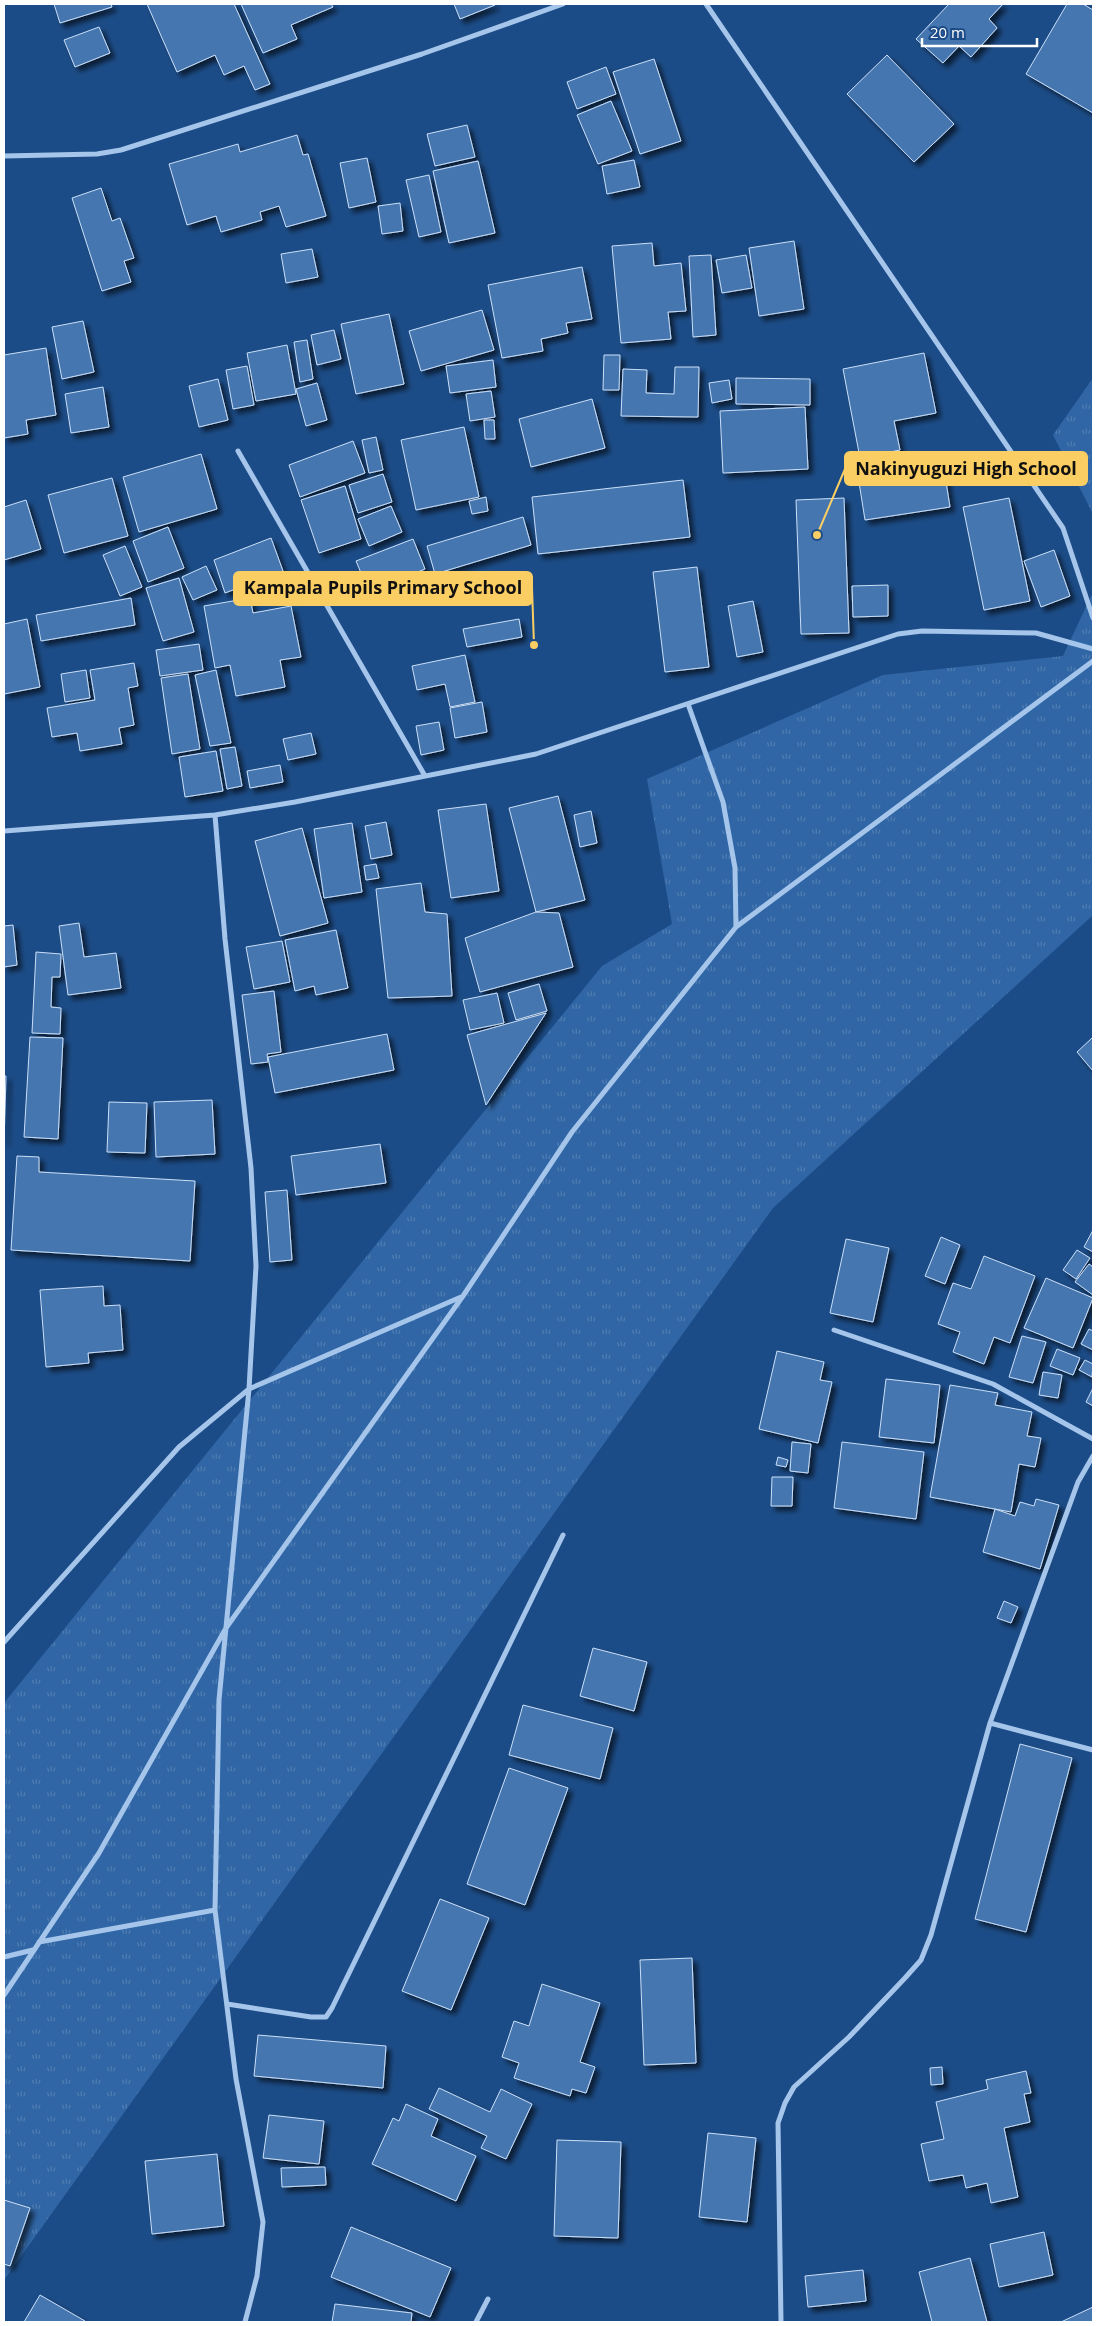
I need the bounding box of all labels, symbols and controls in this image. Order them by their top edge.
scale bar [922,15,1037,47]
text: 20 m [930,22,965,42]
callout: Nakinyuguzi High School [845,452,1087,485]
text: Nakinyuguzi High School [855,456,1077,480]
callout: Kampala Pupils Primary School [234,572,532,605]
text: Kampala Pupils Primary School [244,575,522,599]

